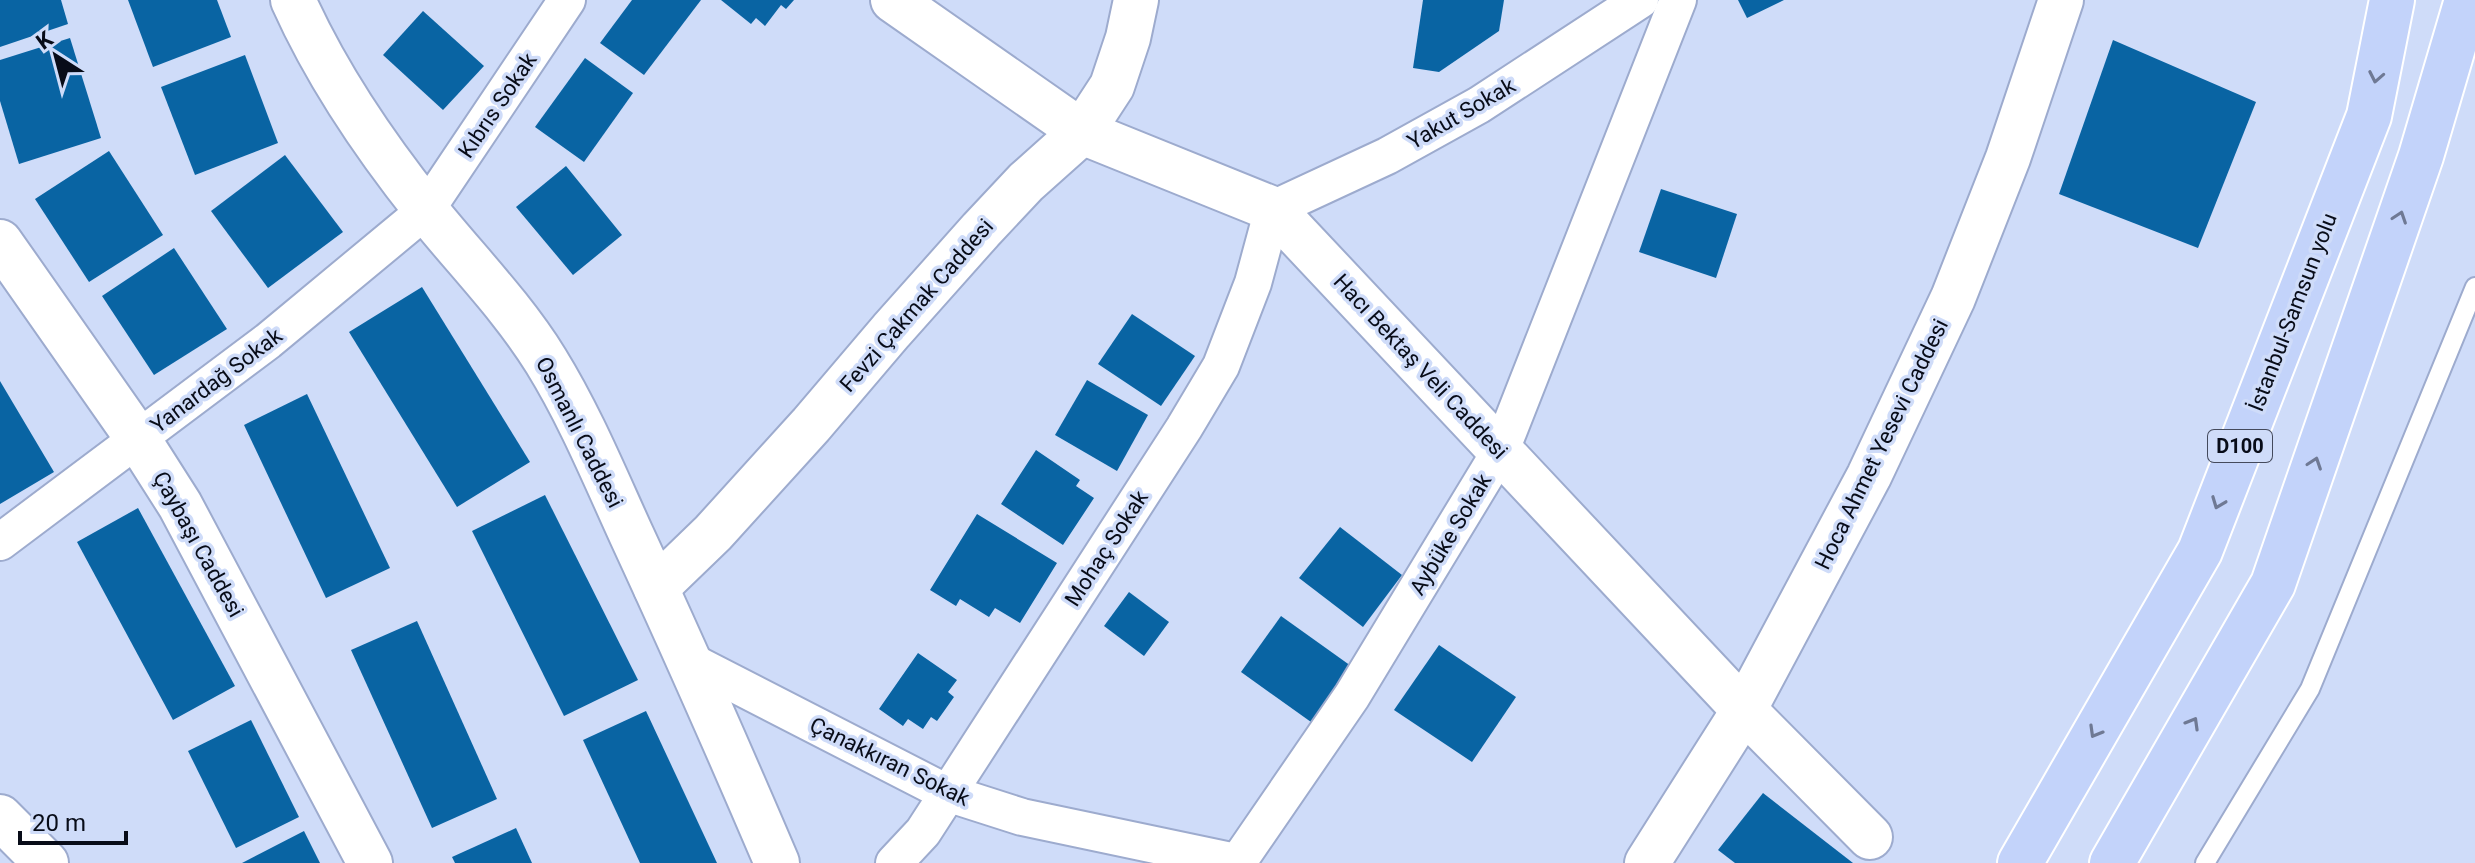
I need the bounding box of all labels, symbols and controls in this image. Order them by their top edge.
north arrow [16,16,96,96]
text: K [32,25,58,54]
street label: Kıbrıs Sokak [453,47,542,163]
one-way arrow [2369,70,2386,83]
street label: Yakut Sokak [1403,72,1520,154]
street label: İstanbul-Samsun yolu [2243,210,2342,415]
one-way arrow [2390,211,2406,225]
street label: Fevzi Çakmak Caddesi [835,214,998,397]
street label: Hacı Bektaş Veli Caddesi [1328,269,1513,464]
street label: Hoca Ahmet Yesevi Caddesi [1810,315,1953,573]
street label: Yanardağ Sokak [146,322,288,438]
street label: Osmanlı Caddesi [531,353,628,512]
road number: D100 [2208,430,2272,462]
one-way arrow [2305,457,2321,471]
street label: Çaybaşı Caddesi [148,467,249,621]
street label: Aybüke Sokak [1405,469,1497,599]
street label: Mohaç Sokak [1060,485,1153,611]
one-way arrow [2211,496,2228,510]
street label: Çanakkıran Sokak [806,712,975,811]
one-way arrow [2183,717,2199,732]
one-way arrow [2089,723,2105,738]
scale bar [20,795,126,845]
text: 20 m [32,809,86,837]

